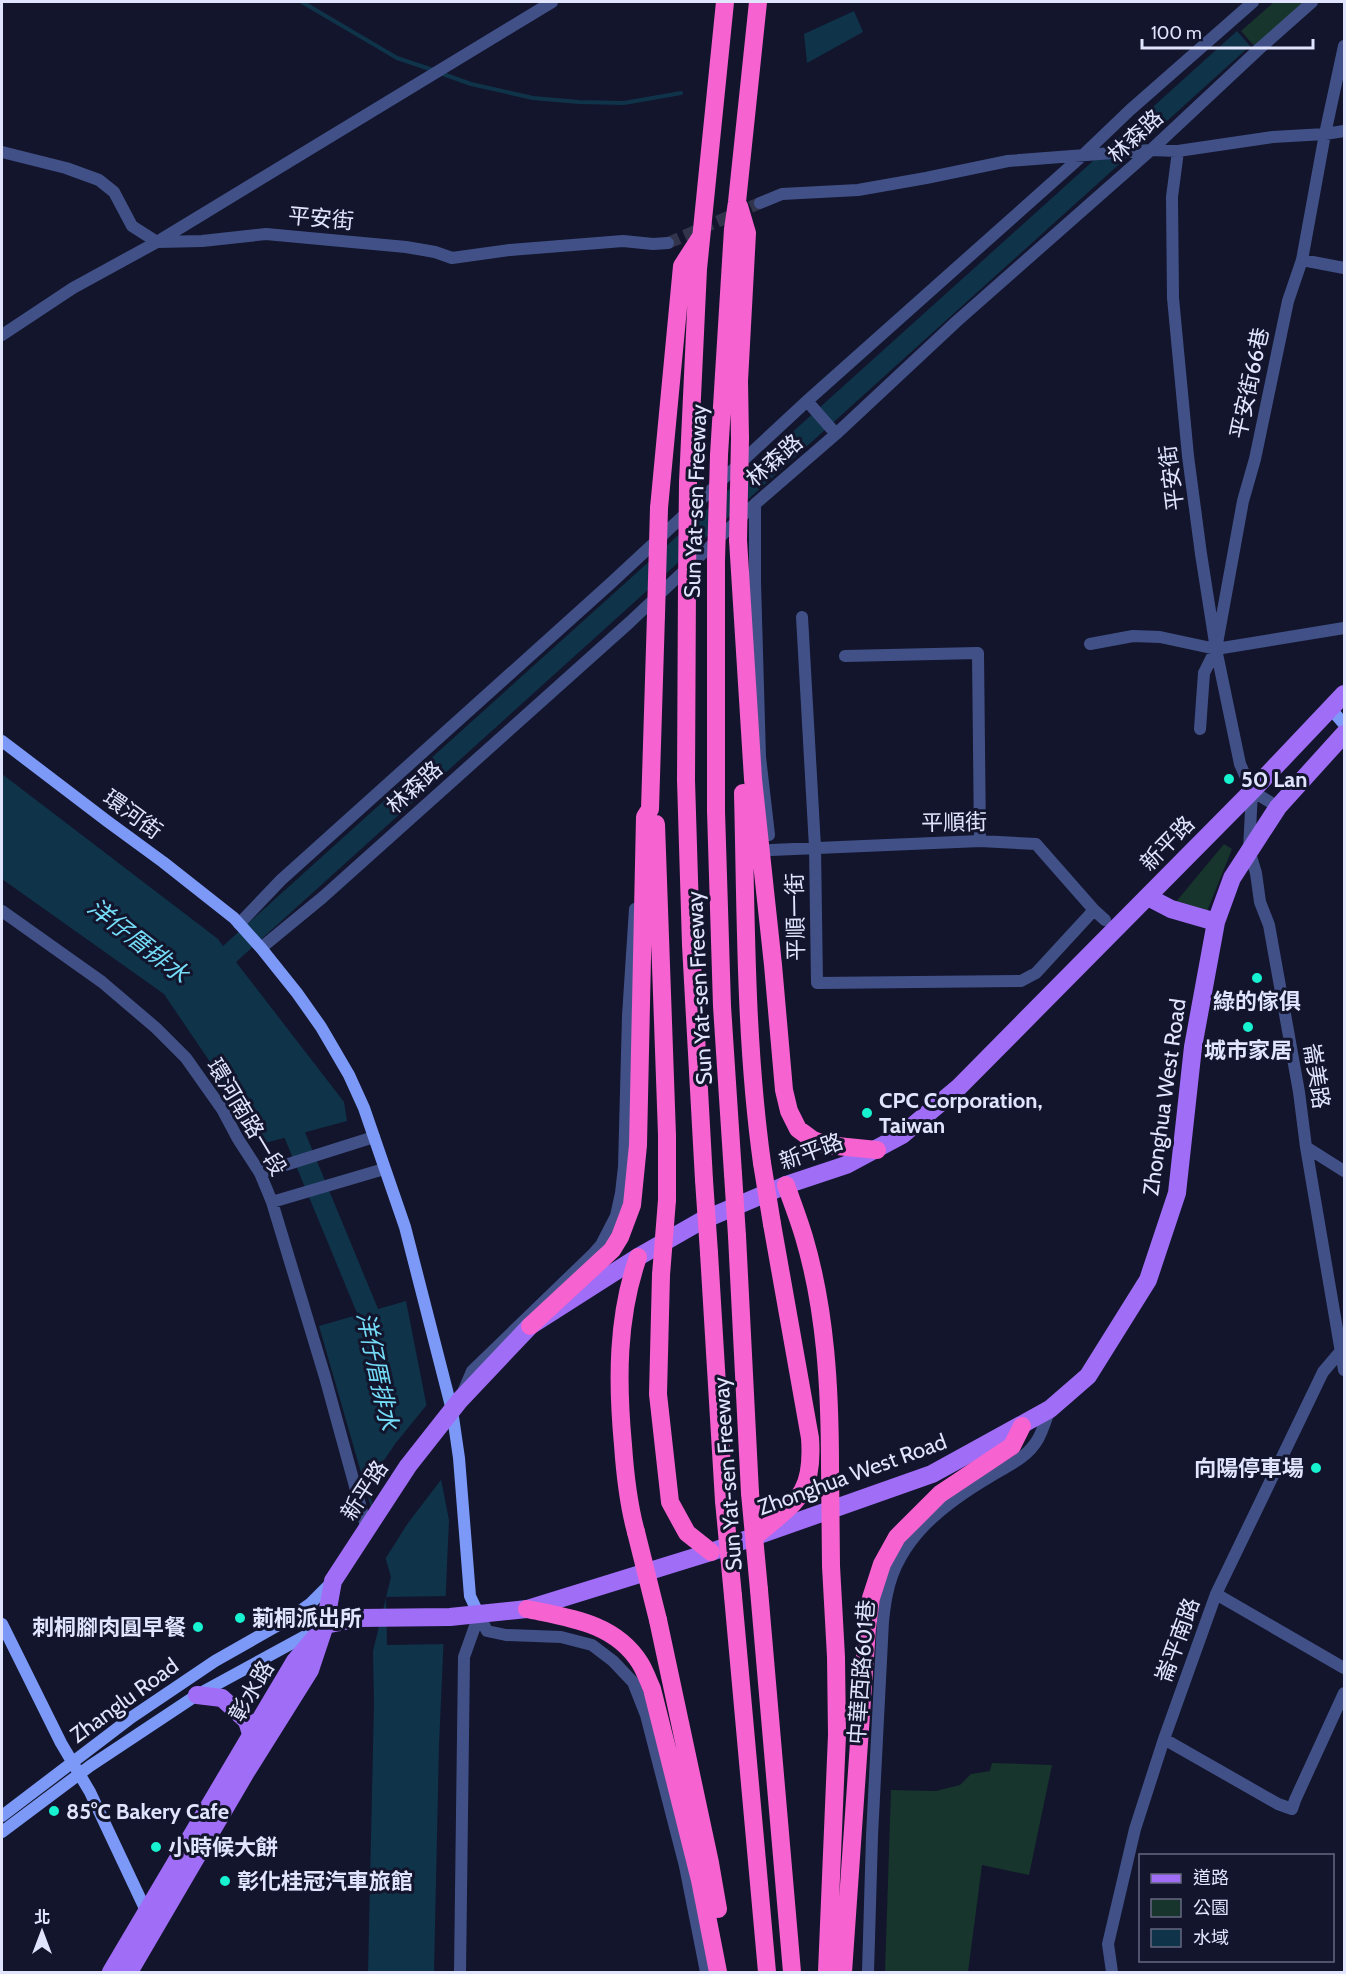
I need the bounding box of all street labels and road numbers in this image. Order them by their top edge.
street label: 林森路 [1102,104,1169,169]
street label: 平安街 [287,202,355,235]
street label: 平安街66巷 [1225,325,1274,441]
street label: Sun Yat-sen Freeway [679,404,712,598]
street label: 林森路 [741,429,808,492]
street label: 平安街 [1154,444,1189,512]
street label: 林森路 [381,755,448,819]
street label: 環河街 [98,784,167,845]
street label: 平順街 [921,808,987,837]
street label: 新平路 [1135,810,1200,876]
street label: 平順一街 [781,873,810,961]
street label: Sun Yat-sen Freeway [681,890,718,1086]
street label: Zhonghua West Road [1137,997,1192,1197]
street label: 崙美路 [1298,1041,1335,1111]
street label: 環河南路一段 [201,1054,292,1181]
street label: 新平路 [776,1127,847,1175]
street label: Sun Yat-sen Freeway [707,1376,748,1572]
street label: Zhonghua West Road [754,1428,950,1521]
street label: 新平路 [335,1455,394,1525]
street label: 崙平南路 [1150,1594,1205,1686]
street label: 中華西路601巷 [843,1599,880,1745]
street label: Zhanglu Road [65,1652,184,1749]
street label: 彰水路 [223,1656,280,1727]

